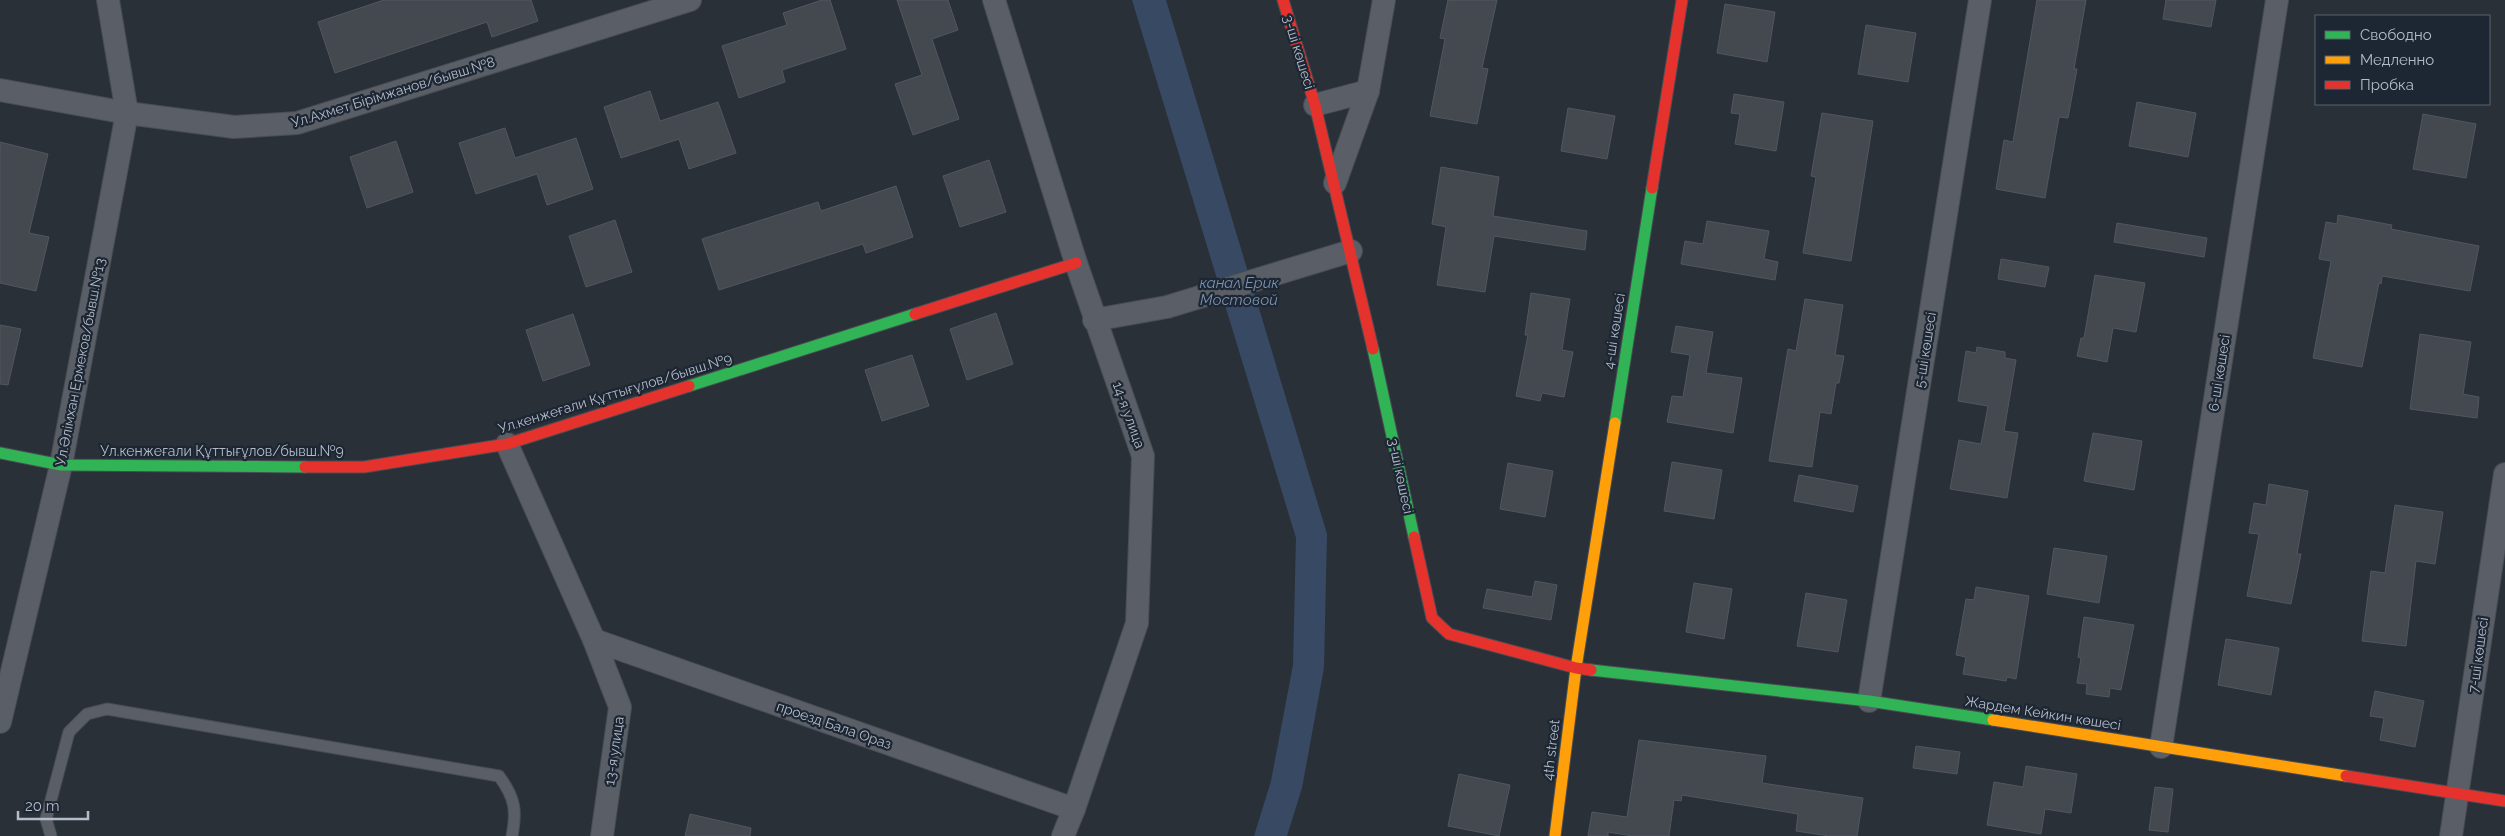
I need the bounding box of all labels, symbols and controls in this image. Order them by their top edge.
street label: 3-ші көшесі [1280,13,1318,91]
legend [2315,15,2490,105]
text: Свободно [2360,26,2432,44]
text: Медленно [2360,51,2434,69]
street label: Ул.Ахмет Бірімжанов/бывш.№8 [289,53,497,131]
text: Пробка [2360,76,2414,94]
street label: Ул.Әлімхан Ермеков/бывш.№13 [52,257,108,467]
water label: канал Ерик Мостовой [1199,274,1279,309]
street label: 4-ші көшесі [1600,292,1628,370]
street label: 5-ші көшесі [1911,311,1939,389]
street label: 6-ші көшесі [2205,333,2233,413]
street label: Ул.кенжеғали Құттығұлов/бывш.№9 [496,350,734,436]
street label: 14-я улица [1110,380,1148,450]
street label: 3-ші көшесі [1385,437,1417,515]
street label: Ул.кенжеғали Құттығұлов/бывш.№9 [100,443,344,459]
street label: 7-ші көшесі [2465,616,2491,694]
street label: Жардем Кейкин көшесі [1964,693,2122,733]
street label: проезд Бала Ораз [775,698,893,752]
street label: 13-я улица [601,716,627,786]
street label: 4th street [1539,718,1563,781]
scale bar [18,788,88,820]
text: 20 m [25,797,60,815]

